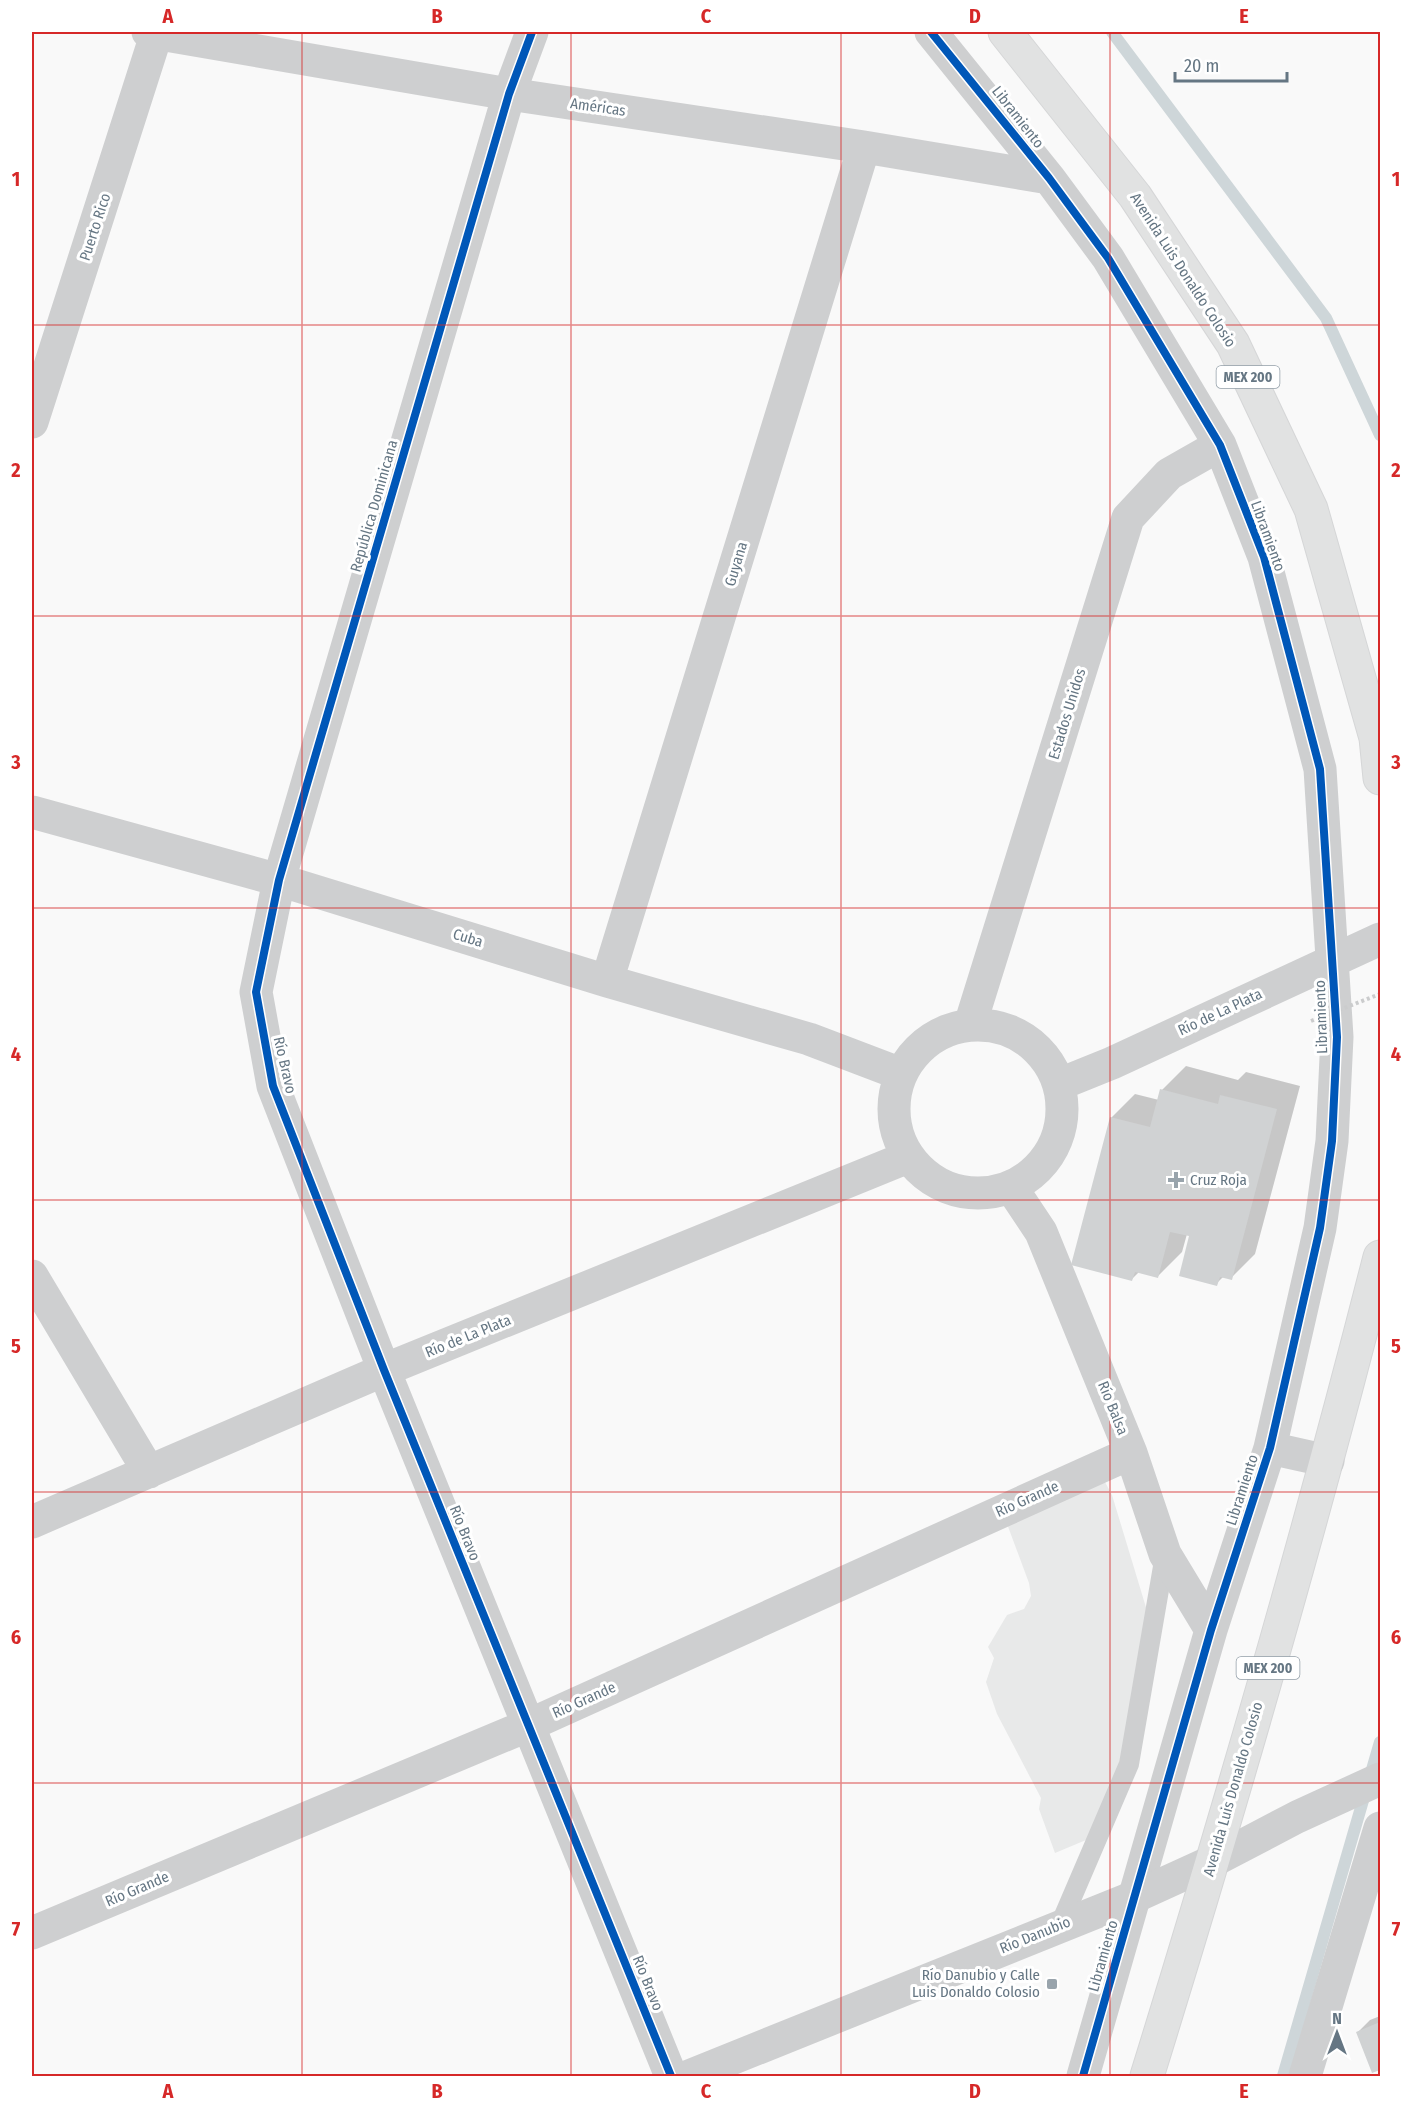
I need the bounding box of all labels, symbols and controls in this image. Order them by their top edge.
text: A [162,4,175,28]
text: B [431,4,443,28]
text: C [701,4,712,28]
text: D [969,4,981,28]
text: E [1239,4,1249,28]
scale bar [1175,45,1288,83]
text: 20 m [1184,55,1219,77]
street label: Libramiento [988,82,1048,152]
street label: Américas [569,94,627,120]
text: 1 [12,167,20,191]
text: 1 [1392,167,1400,191]
street label: Avenida Luis Donaldo Colosio [1126,189,1240,351]
street label: Puerto Rico [76,191,114,263]
road number: MEX 200 [1216,366,1280,388]
street label: República Dominicana [347,438,401,574]
text: 2 [10,458,21,482]
text: 2 [1390,458,1401,482]
street label: Libramiento [1247,498,1289,574]
street label: Guyana [721,540,751,588]
street label: Estados Unidos [1045,666,1089,762]
text: 3 [10,750,21,774]
text: 3 [1390,750,1401,774]
street label: Cuba [451,925,485,951]
street label: Libramiento [1311,980,1331,1054]
street label: Río de La Plata [1175,985,1265,1039]
street label: Río Bravo [270,1035,300,1095]
text: 4 [11,1042,21,1066]
text: 4 [1391,1042,1401,1066]
marker: Cruz Roja [1167,1171,1185,1189]
place label: Cruz Roja [1190,1171,1247,1189]
street label: Río de La Plata [423,1311,513,1361]
text: 5 [11,1334,21,1358]
text: 5 [1391,1334,1401,1358]
street label: Río Balsa [1094,1378,1132,1438]
street label: Libramiento [1222,1452,1262,1528]
street label: Río Grande [993,1477,1061,1521]
street label: Río Bravo [446,1503,484,1563]
text: 6 [11,1625,21,1649]
text: 6 [1391,1625,1401,1649]
road number: MEX 200 [1236,1657,1300,1679]
street label: Río Grande [550,1678,618,1722]
street label: Avenida Luis Donaldo Colosio [1199,1700,1267,1878]
street label: Río Grande [102,1868,172,1910]
street label: Río Danubio [997,1913,1073,1957]
text: 7 [12,1917,21,1941]
text: 7 [1392,1917,1401,1941]
street label: Libramiento [1084,1918,1122,1994]
street label: Río Bravo [629,1953,667,2013]
place label: Río Danubio y Calle Luis Donaldo Colosio [912,1966,1040,2001]
marker: Río Danubio y Calle Luis Donaldo Colosio [1045,1977,1059,1991]
north arrow [1307,2003,1367,2063]
text: N [1332,2009,1342,2028]
text: A [162,2079,175,2103]
text: B [431,2079,443,2103]
text: C [701,2079,712,2103]
text: D [969,2079,981,2103]
text: E [1239,2079,1249,2103]

